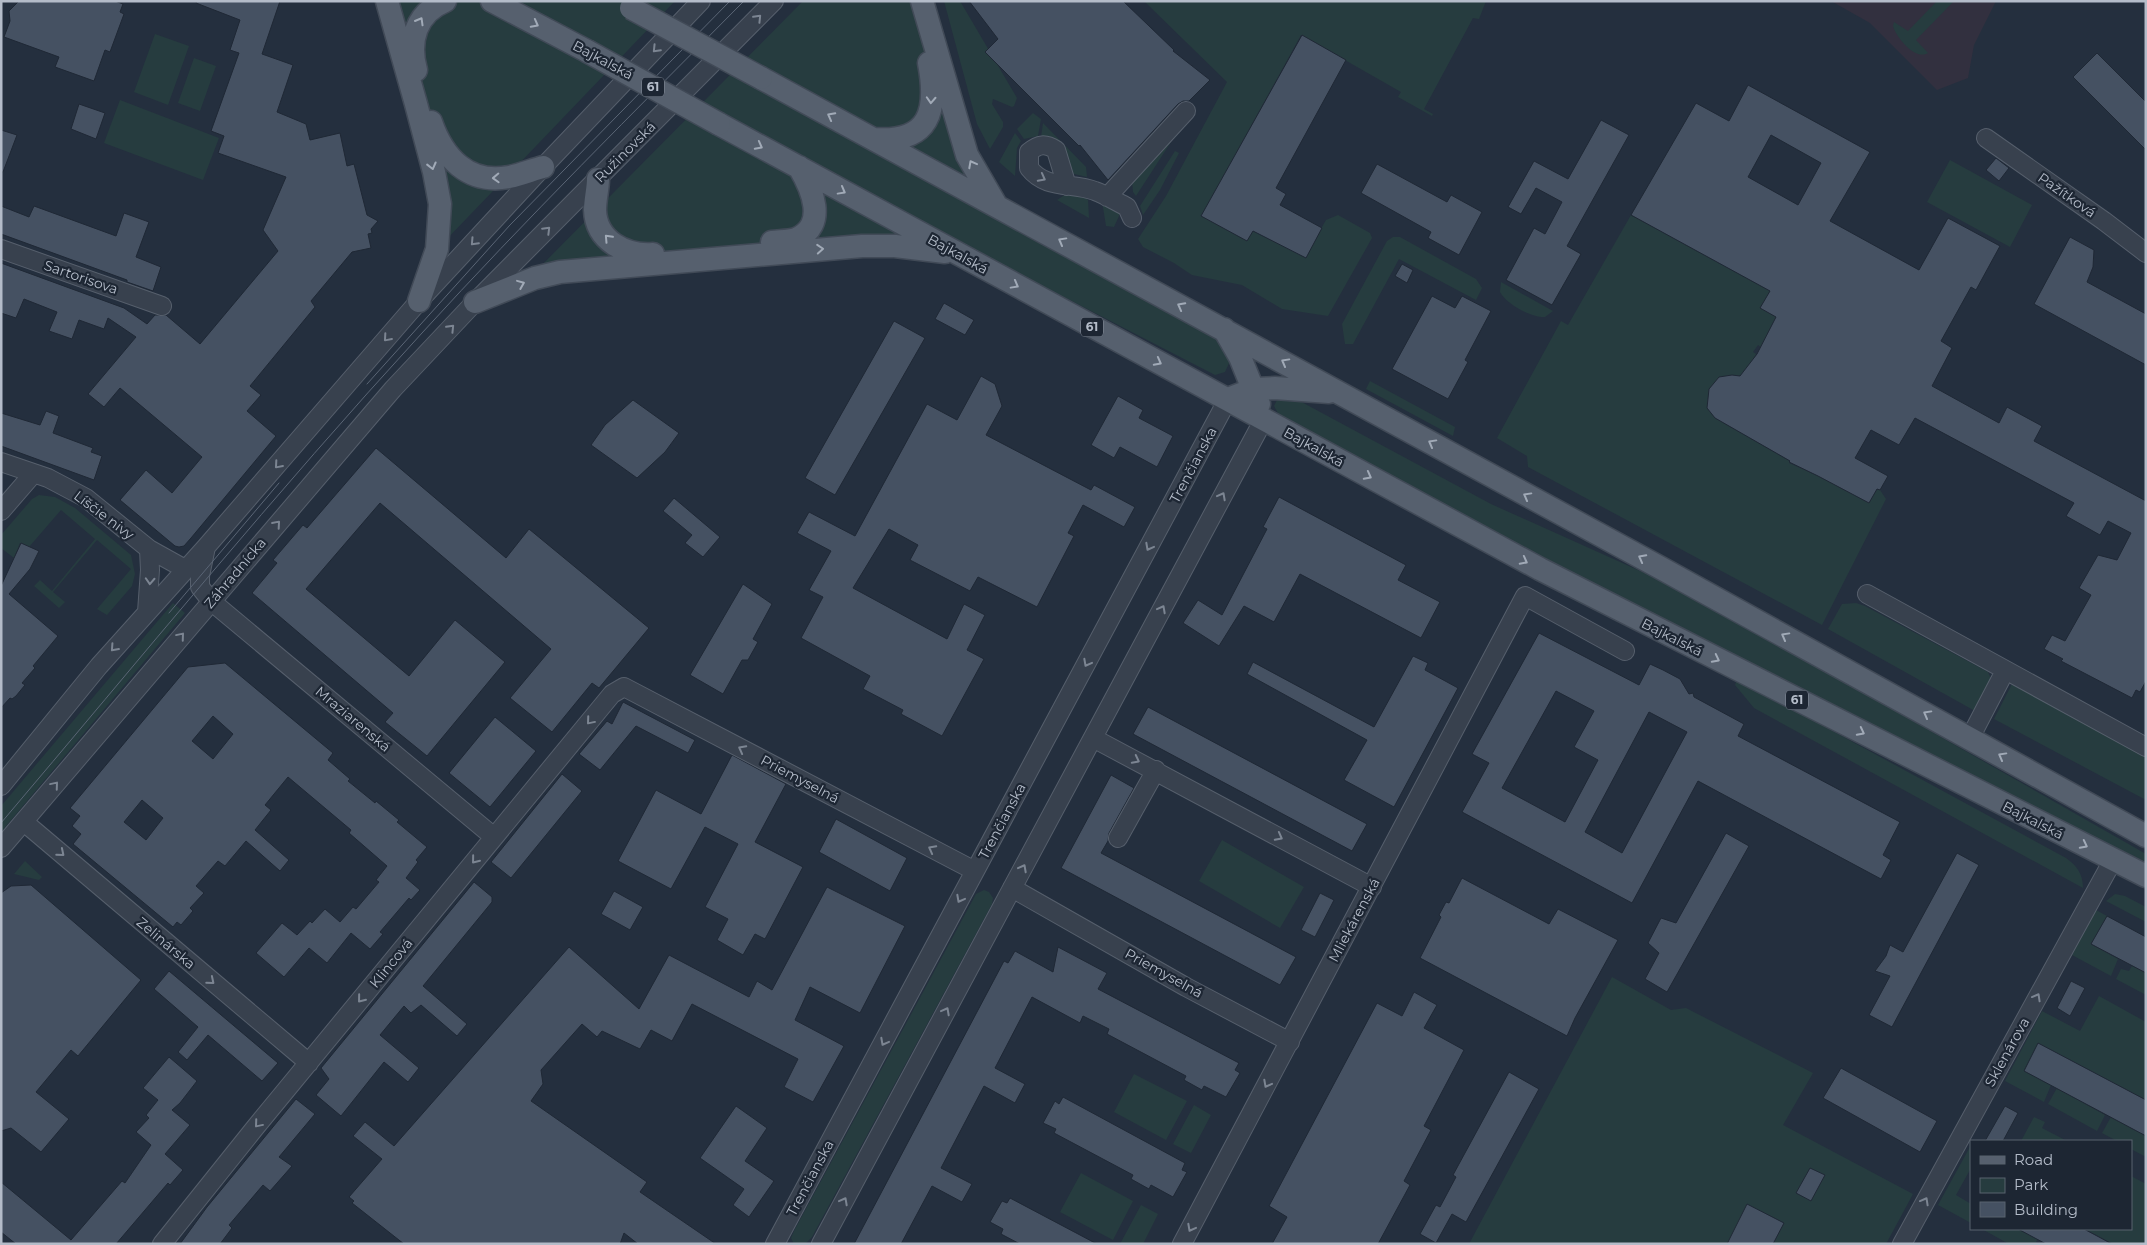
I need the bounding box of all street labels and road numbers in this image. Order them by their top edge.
street label: Bajkalská [570,37,636,83]
road number: 61 [642,77,664,96]
street label: Ružinovská [591,118,659,186]
street label: Pažítková [2034,168,2100,222]
street label: Bajkalská [925,230,991,278]
street label: Sartorisova [42,256,120,298]
road number: 61 [1081,318,1103,337]
street label: Bajkalská [1281,423,1347,471]
street label: Trenčianska [1165,424,1221,506]
street label: Líščie nivy [70,486,138,544]
street label: Záhradnícka [200,534,270,612]
street label: Bajkalská [1638,614,1706,660]
street label: Mraziarenská [312,682,394,756]
road number: 61 [1786,690,1808,710]
street label: Priemyselná [758,751,842,807]
street label: Trenčianska [974,780,1030,862]
street label: Bajkalská [1999,797,2067,843]
street label: Mliekárenská [1324,875,1384,965]
street label: Zelinárska [133,913,199,973]
street label: Klincová [365,934,417,992]
street label: Priemyselná [1122,944,1206,1002]
street label: Sklenárova [1981,1014,2033,1090]
street label: Trenčianska [782,1137,838,1219]

